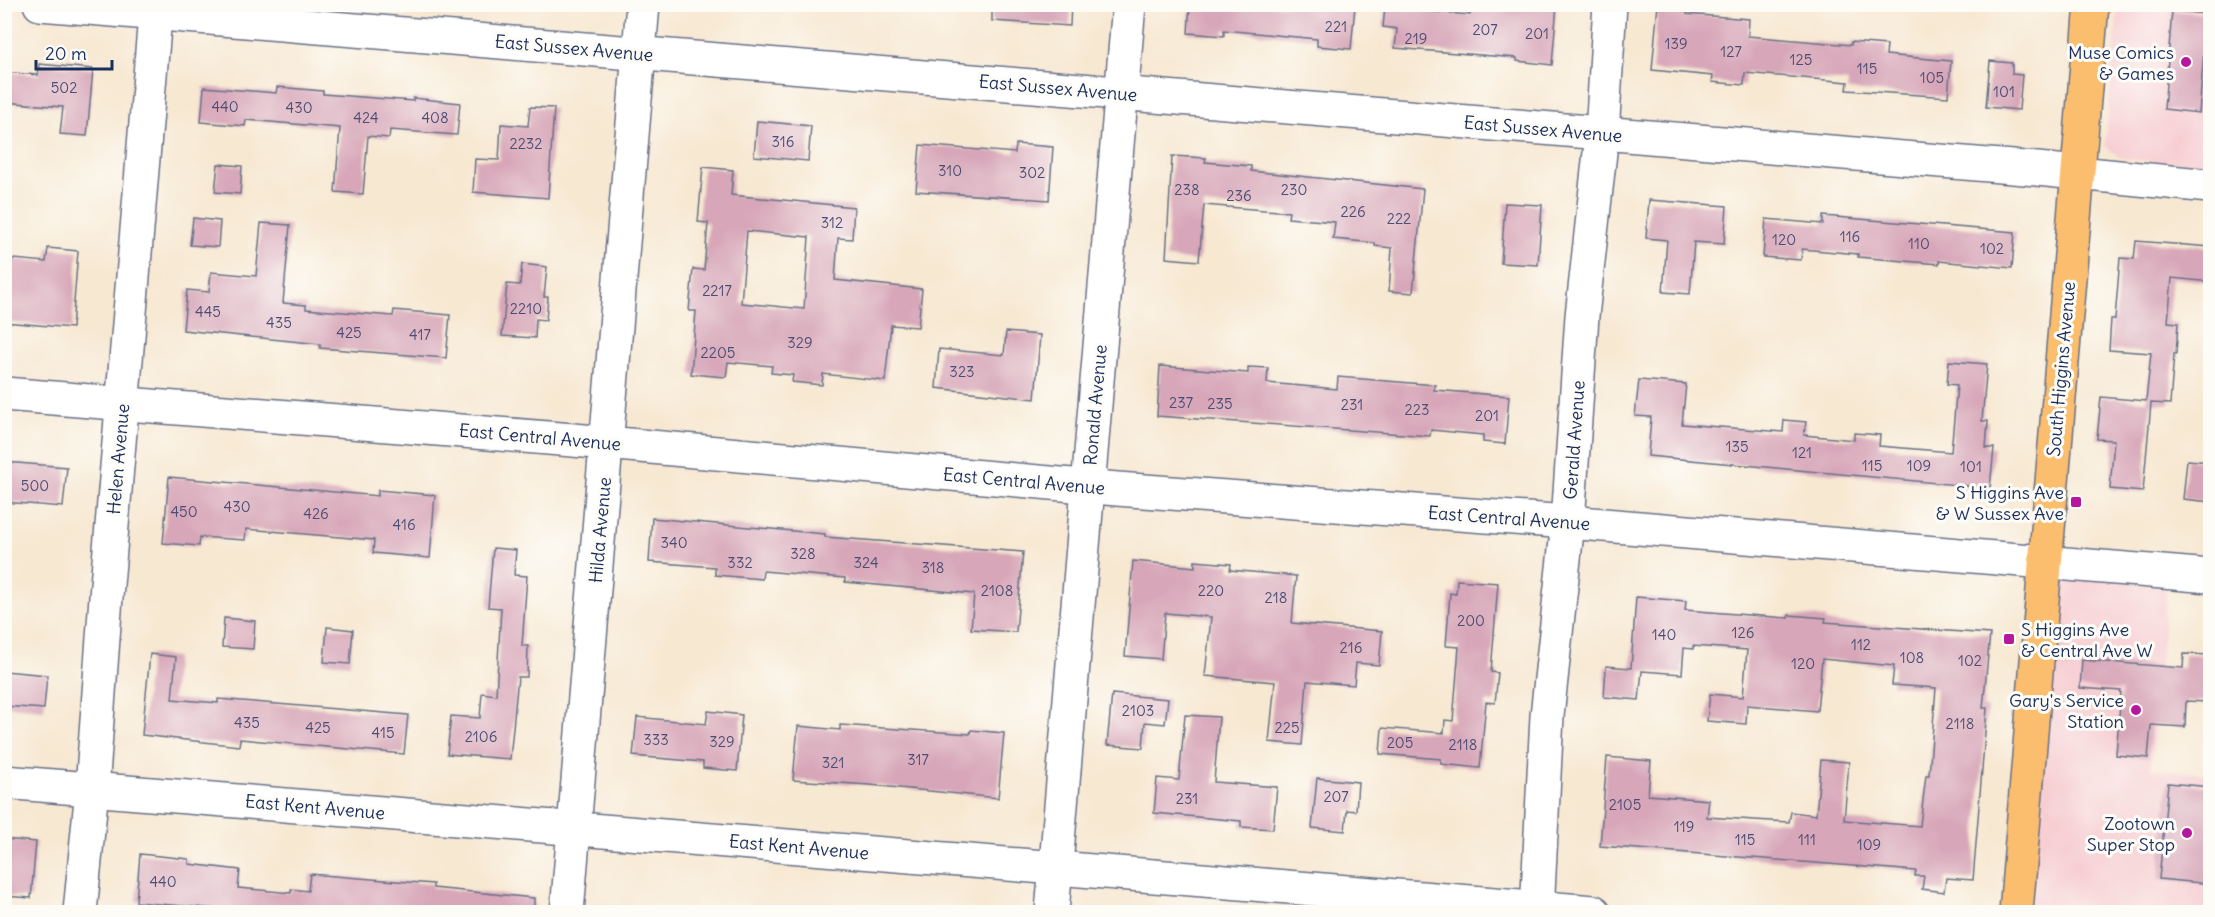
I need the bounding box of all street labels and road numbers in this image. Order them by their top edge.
street label: East Sussex Avenue [494,30,654,66]
street label: East Sussex Avenue [978,70,1138,106]
street label: East Sussex Avenue [1463,111,1623,147]
street label: South Higgins Avenue [2042,280,2080,458]
street label: Ronald Avenue [1078,344,1112,466]
street label: Gerald Avenue [1558,380,1590,500]
street label: Helen Avenue [102,403,134,515]
street label: East Central Avenue [458,418,622,456]
street label: East Central Avenue [942,462,1106,500]
street label: Hilda Avenue [584,476,616,584]
street label: East Central Avenue [1427,501,1591,535]
street label: East Kent Avenue [244,789,386,825]
street label: East Kent Avenue [728,829,870,865]

